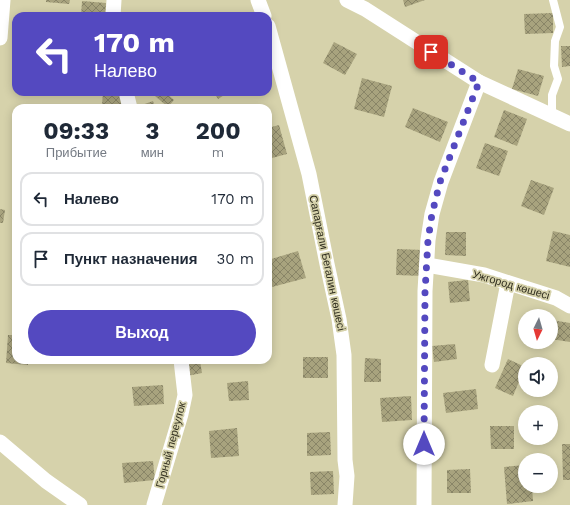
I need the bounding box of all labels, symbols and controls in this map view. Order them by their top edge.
text: 170 m [94,26,175,59]
icon: left [28,28,80,80]
pin [414,35,448,69]
icon: arrive [420,41,442,63]
text: Налево [94,60,157,81]
text: 09:33 [43,117,109,145]
text: 3 [145,117,159,145]
text: 200 [195,117,241,145]
text: Прибытие [46,145,107,160]
text: мин [141,145,164,160]
text: m [212,145,224,160]
icon: left [30,188,52,210]
text: Налево [64,190,119,208]
text: 170 m [211,190,254,208]
street label: Сапарғали Бегалин көшесі [306,194,348,332]
icon: arrive [30,248,52,270]
text: Пункт назначения [64,250,197,268]
text: 30 m [217,250,254,268]
street label: Ужгород көшесі [471,268,551,302]
north arrow [518,309,558,349]
map controls [518,309,558,493]
button: Выход [28,310,256,356]
button: sound [518,357,558,397]
street label: Горный переулок [153,401,189,489]
button: + [518,405,558,445]
position arrow [403,423,445,465]
button: − [518,453,558,493]

